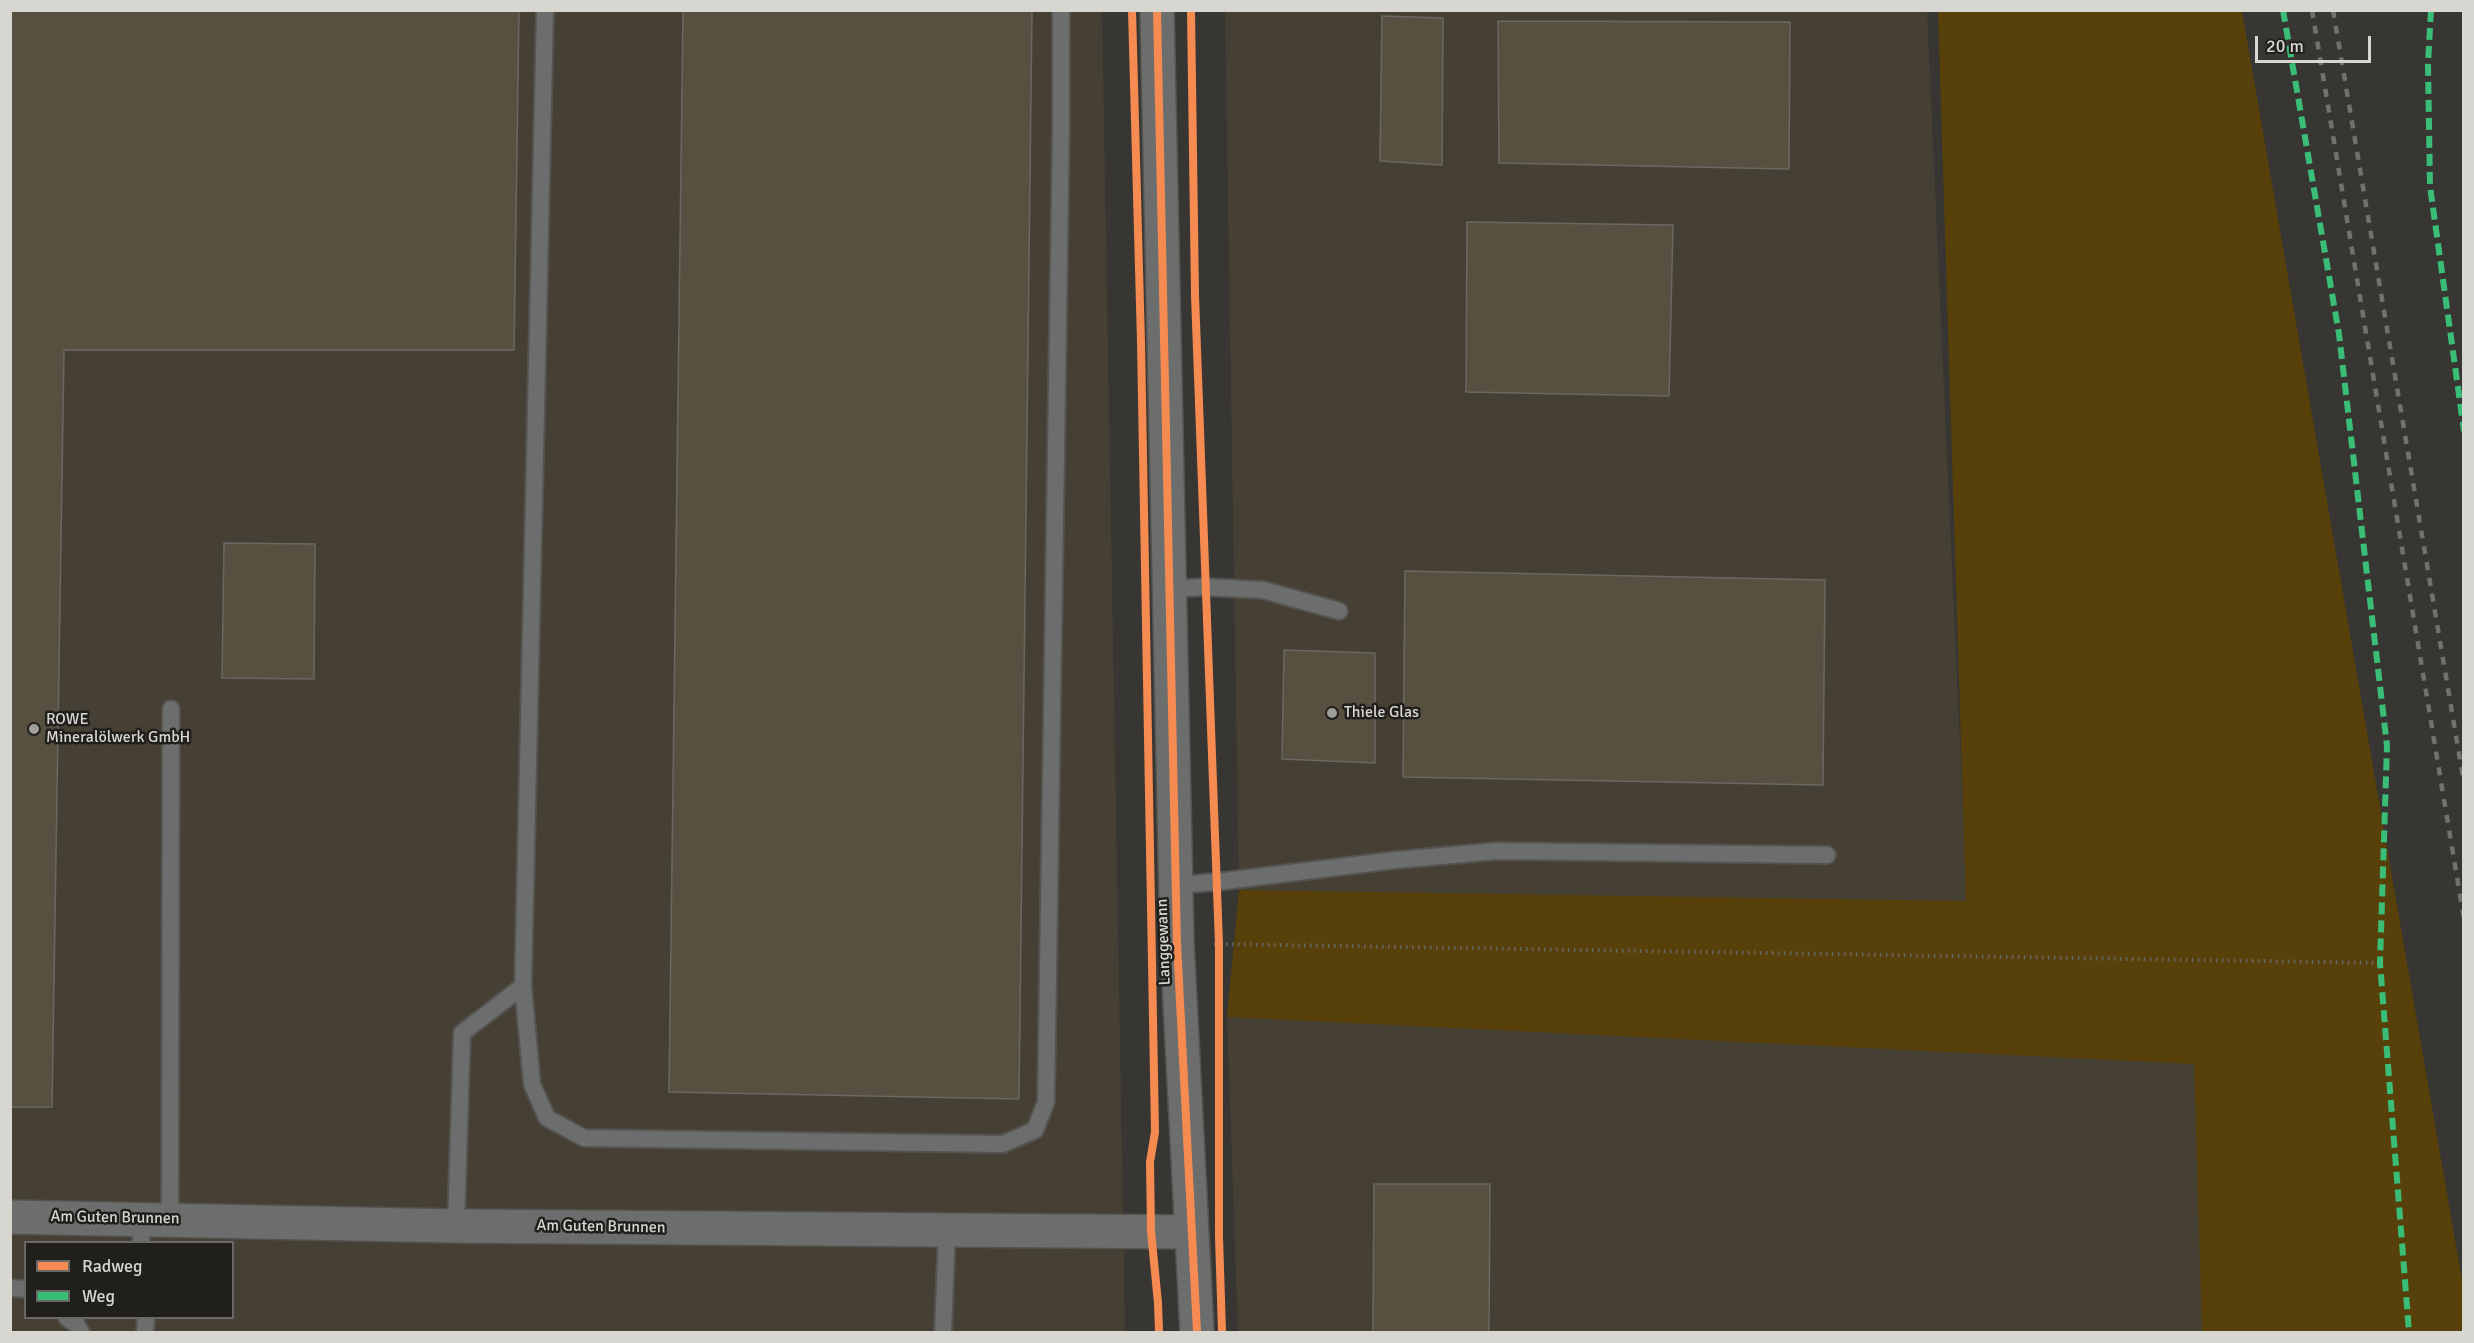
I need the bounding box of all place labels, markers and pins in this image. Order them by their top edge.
place label: Thiele Glas [1344,703,1419,723]
marker: Thiele Glas [1325,706,1339,720]
place label: ROWE Mineralölwerk GmbH [46,710,190,748]
marker: ROWE Mineralölwerk GmbH [27,722,41,736]

